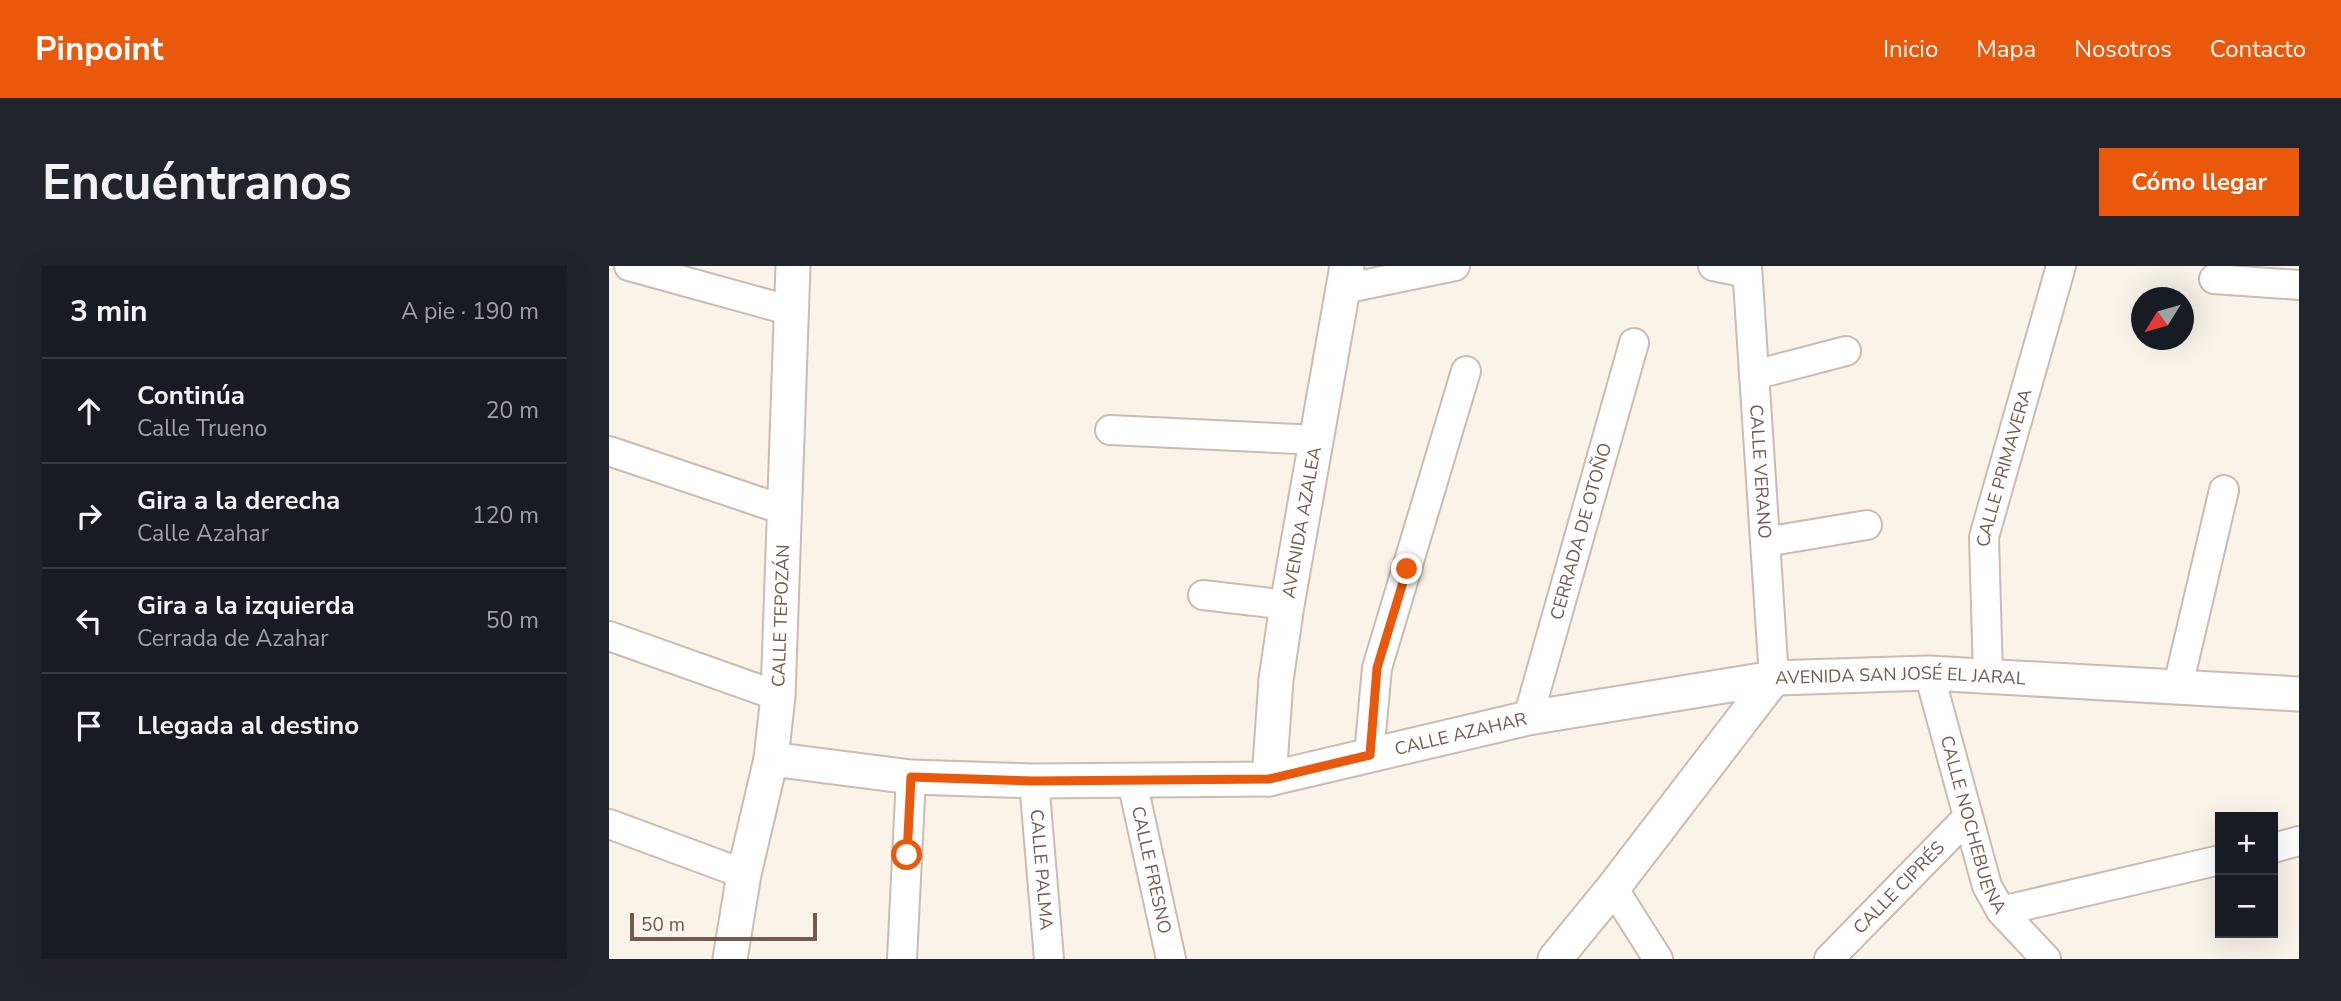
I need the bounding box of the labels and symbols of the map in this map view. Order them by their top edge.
north arrow [2131,287,2194,350]
street label: CALLE PRIMAVERA [1972,386,2037,547]
street label: CALLE VERANO [1744,404,1777,540]
street label: CERRADA DE OTOÑO [1544,440,1617,623]
street label: AVENIDA AZALEA [1276,445,1327,600]
street label: CALLE TEPOZÁN [766,544,795,687]
route end [1391,553,1422,584]
street label: AVENIDA SAN JOSÉ EL JARAL [1775,661,2026,690]
street label: CALLE AZAHAR [1392,707,1529,761]
street label: CALLE NOCHEBUENA [1935,733,2012,918]
street label: CALLE FRESNO [1126,804,1177,936]
street label: CALLE PALMA [1024,808,1059,931]
street label: CALLE CIPRÉS [1848,836,1950,939]
route start [891,839,922,870]
scale bar [630,910,817,942]

